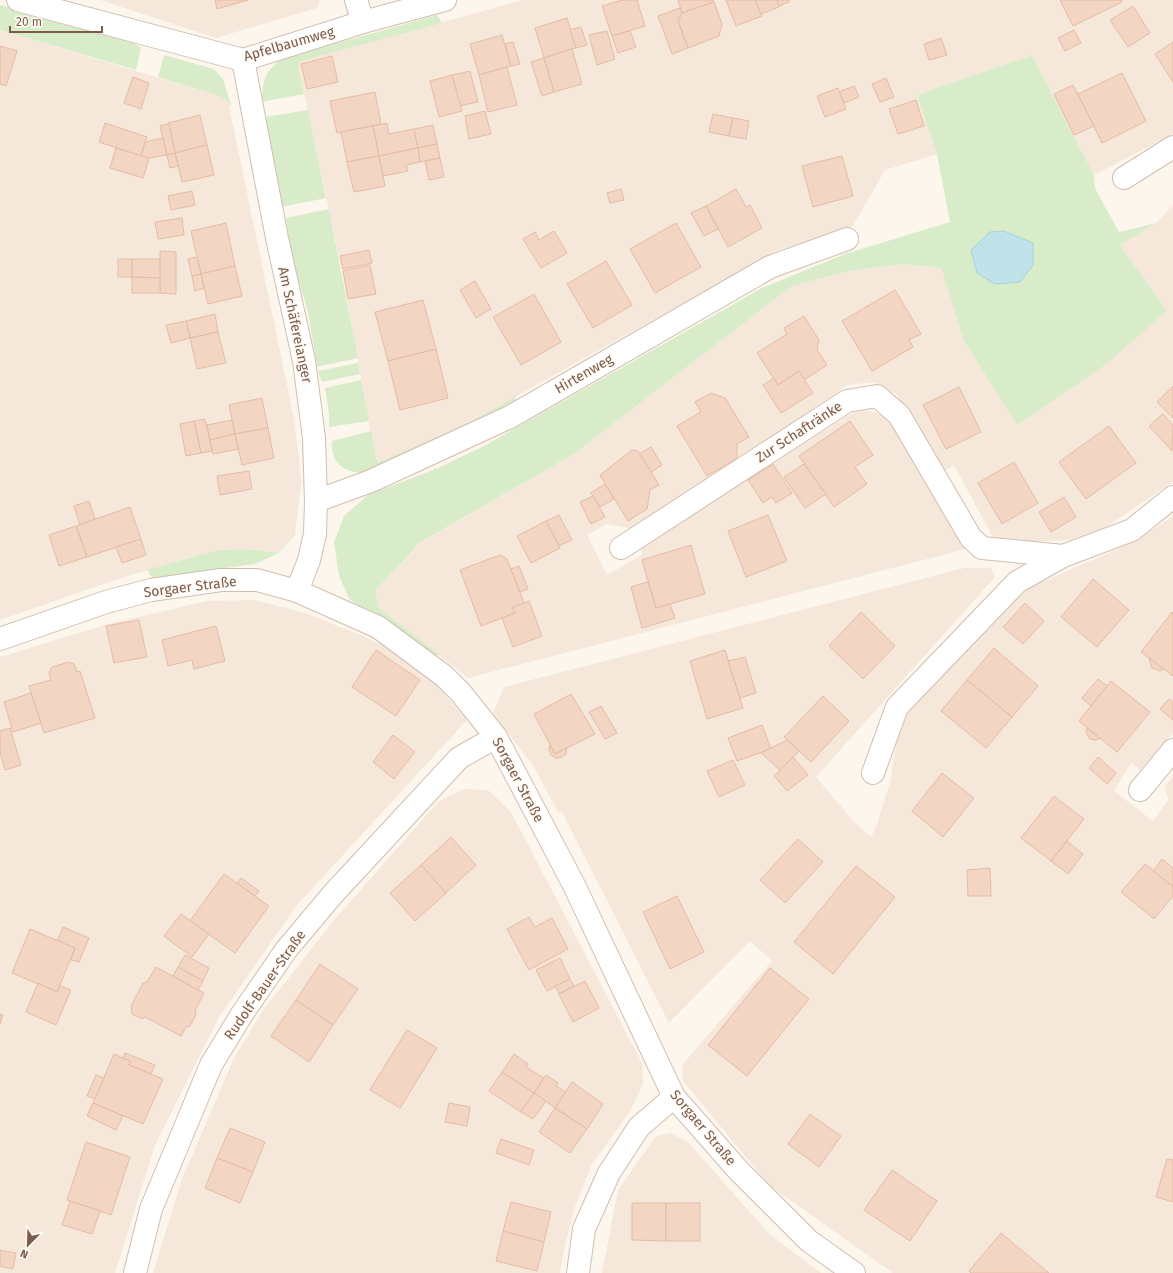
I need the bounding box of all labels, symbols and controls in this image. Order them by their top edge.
scale bar [10,8,102,34]
text: 20 m [16,15,42,29]
street label: Apfelbaumweg [242,23,337,65]
street label: Am Schäfereianger [274,265,316,385]
street label: Hirtenweg [552,350,617,397]
street label: Zur Schaftränke [753,398,845,466]
street label: Sorgaer Straße [143,573,237,601]
street label: Sorgaer Straße [489,735,547,825]
street label: Rudolf-Bauer-Straße [221,927,309,1043]
street label: Sorgaer Straße [666,1087,740,1169]
north arrow [8,1225,48,1265]
text: N [18,1246,30,1261]

